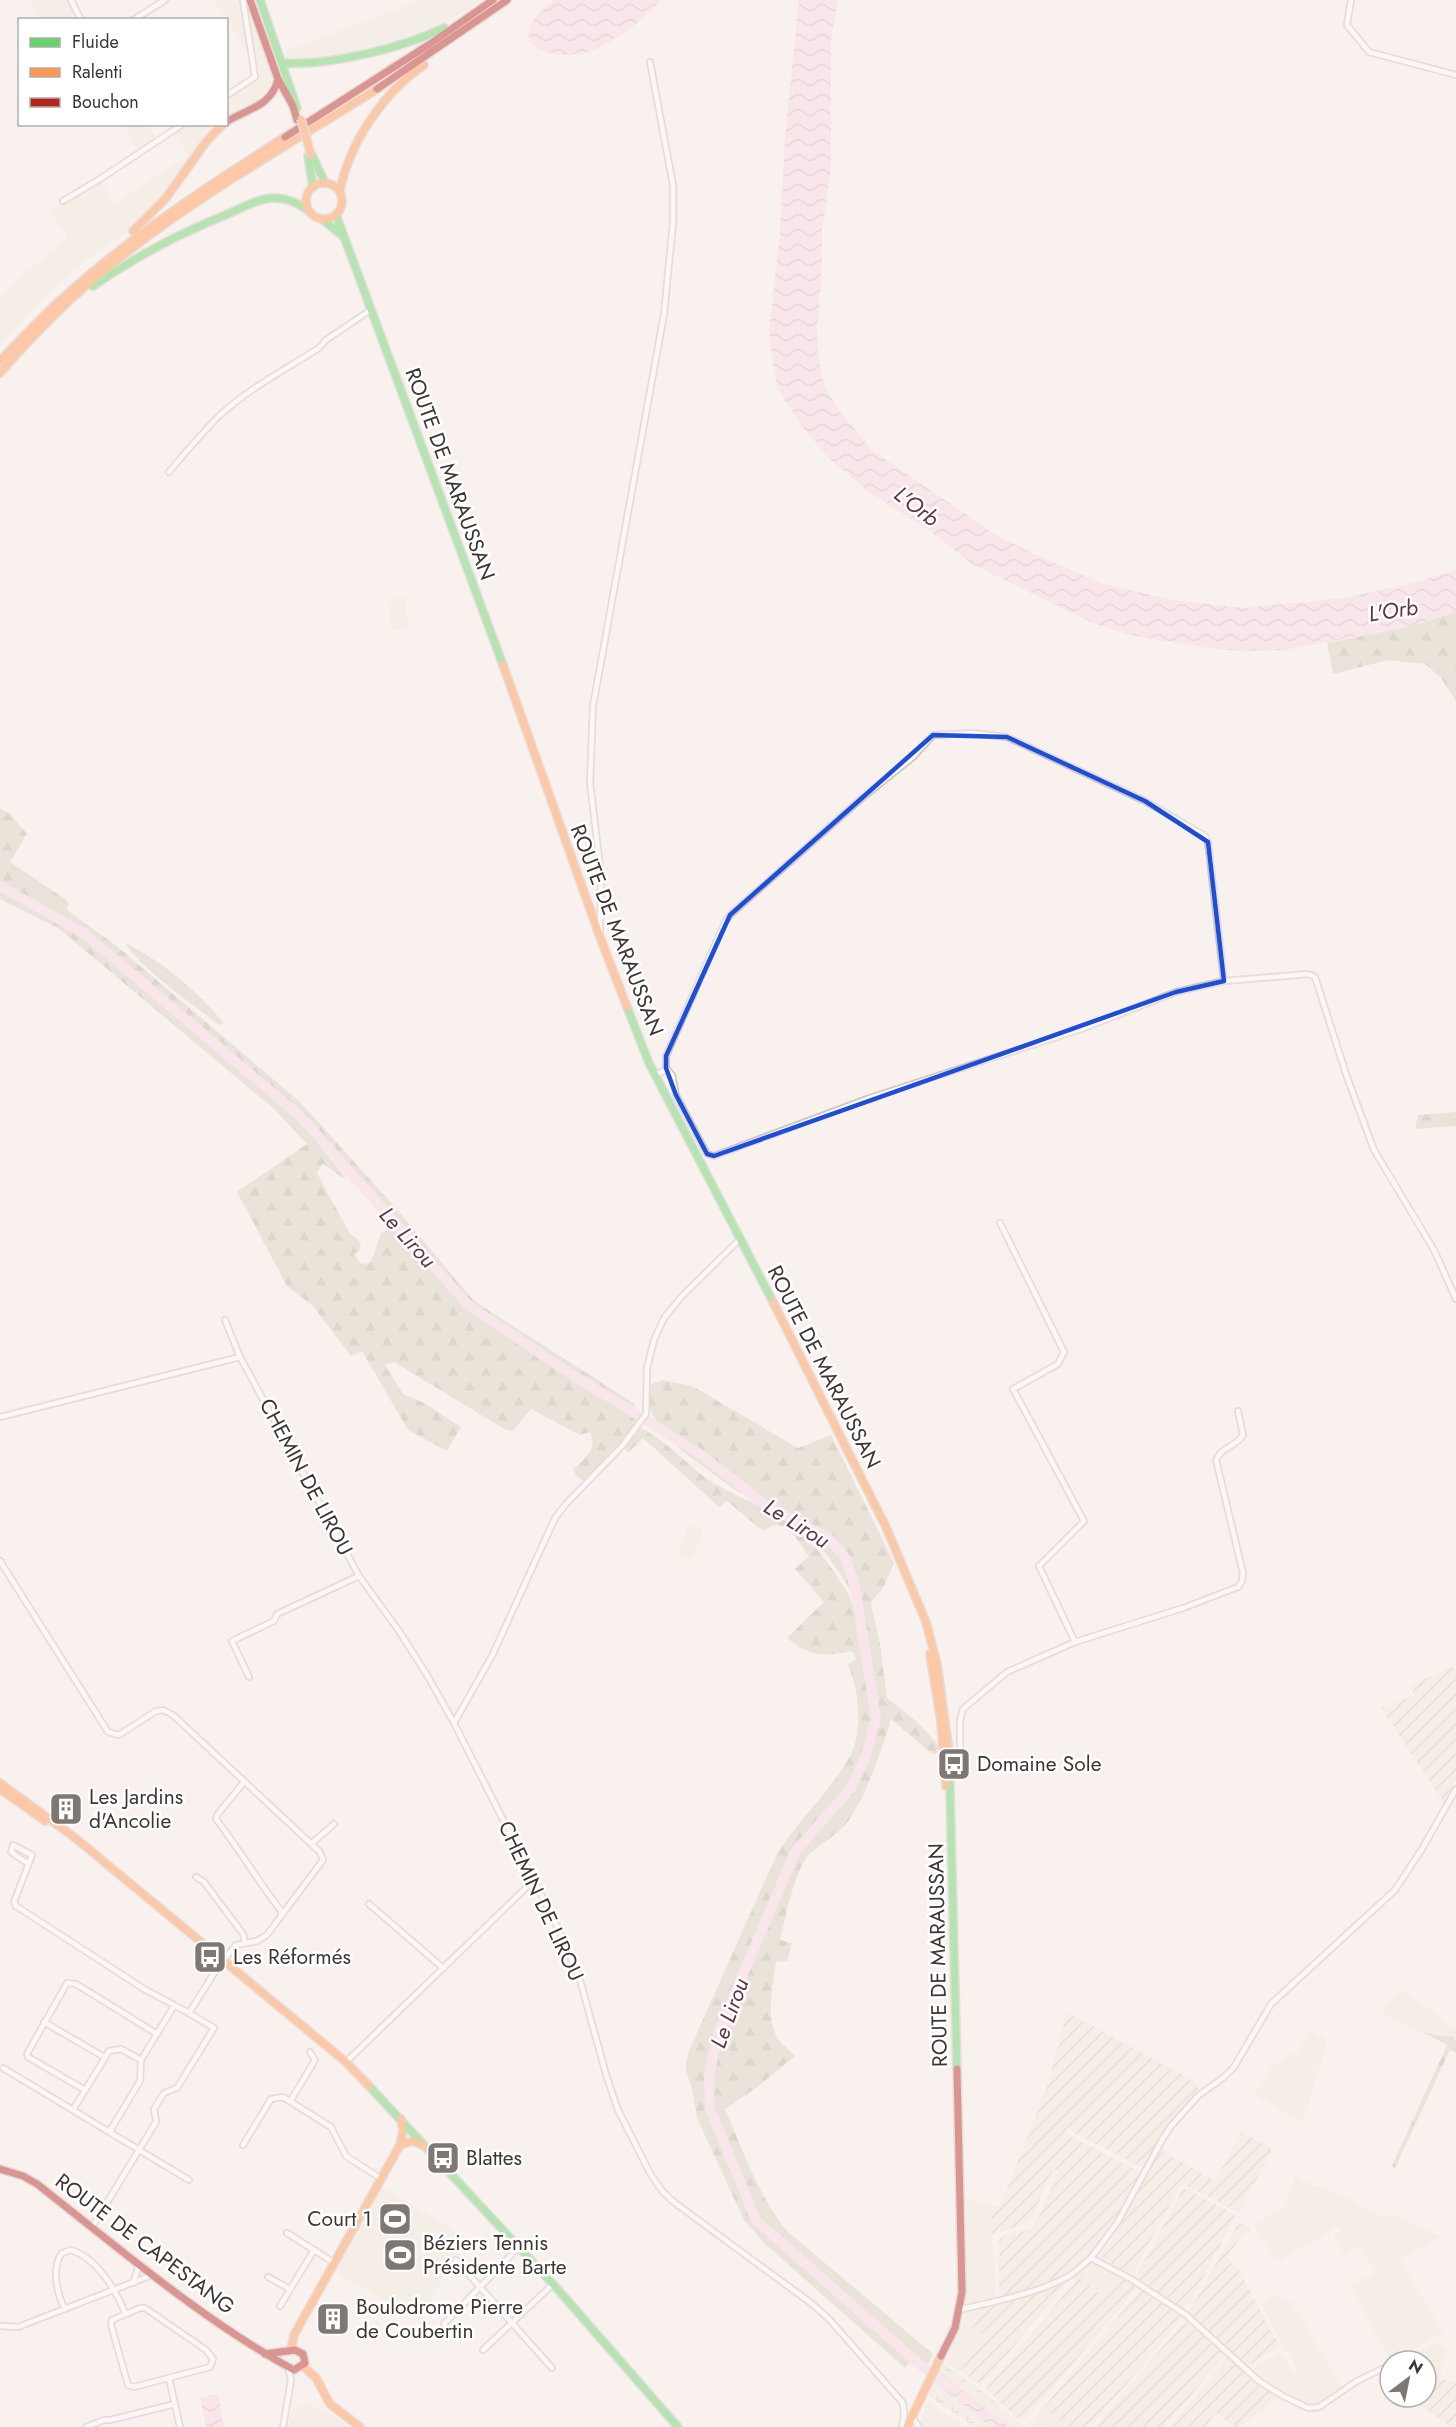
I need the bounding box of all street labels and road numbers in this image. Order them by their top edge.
street label: ROUTE DE MARAUSSAN [398,364,502,584]
street label: ROUTE DE MARAUSSAN [563,820,671,1040]
street label: ROUTE DE MARAUSSAN [760,1260,888,1474]
street label: CHEMIN DE LIROU [252,1393,360,1561]
street label: CHEMIN DE LIROU [491,1816,591,1986]
street label: ROUTE DE MARAUSSAN [921,1843,955,2067]
street label: ROUTE DE CAPESTANG [49,2166,241,2322]

